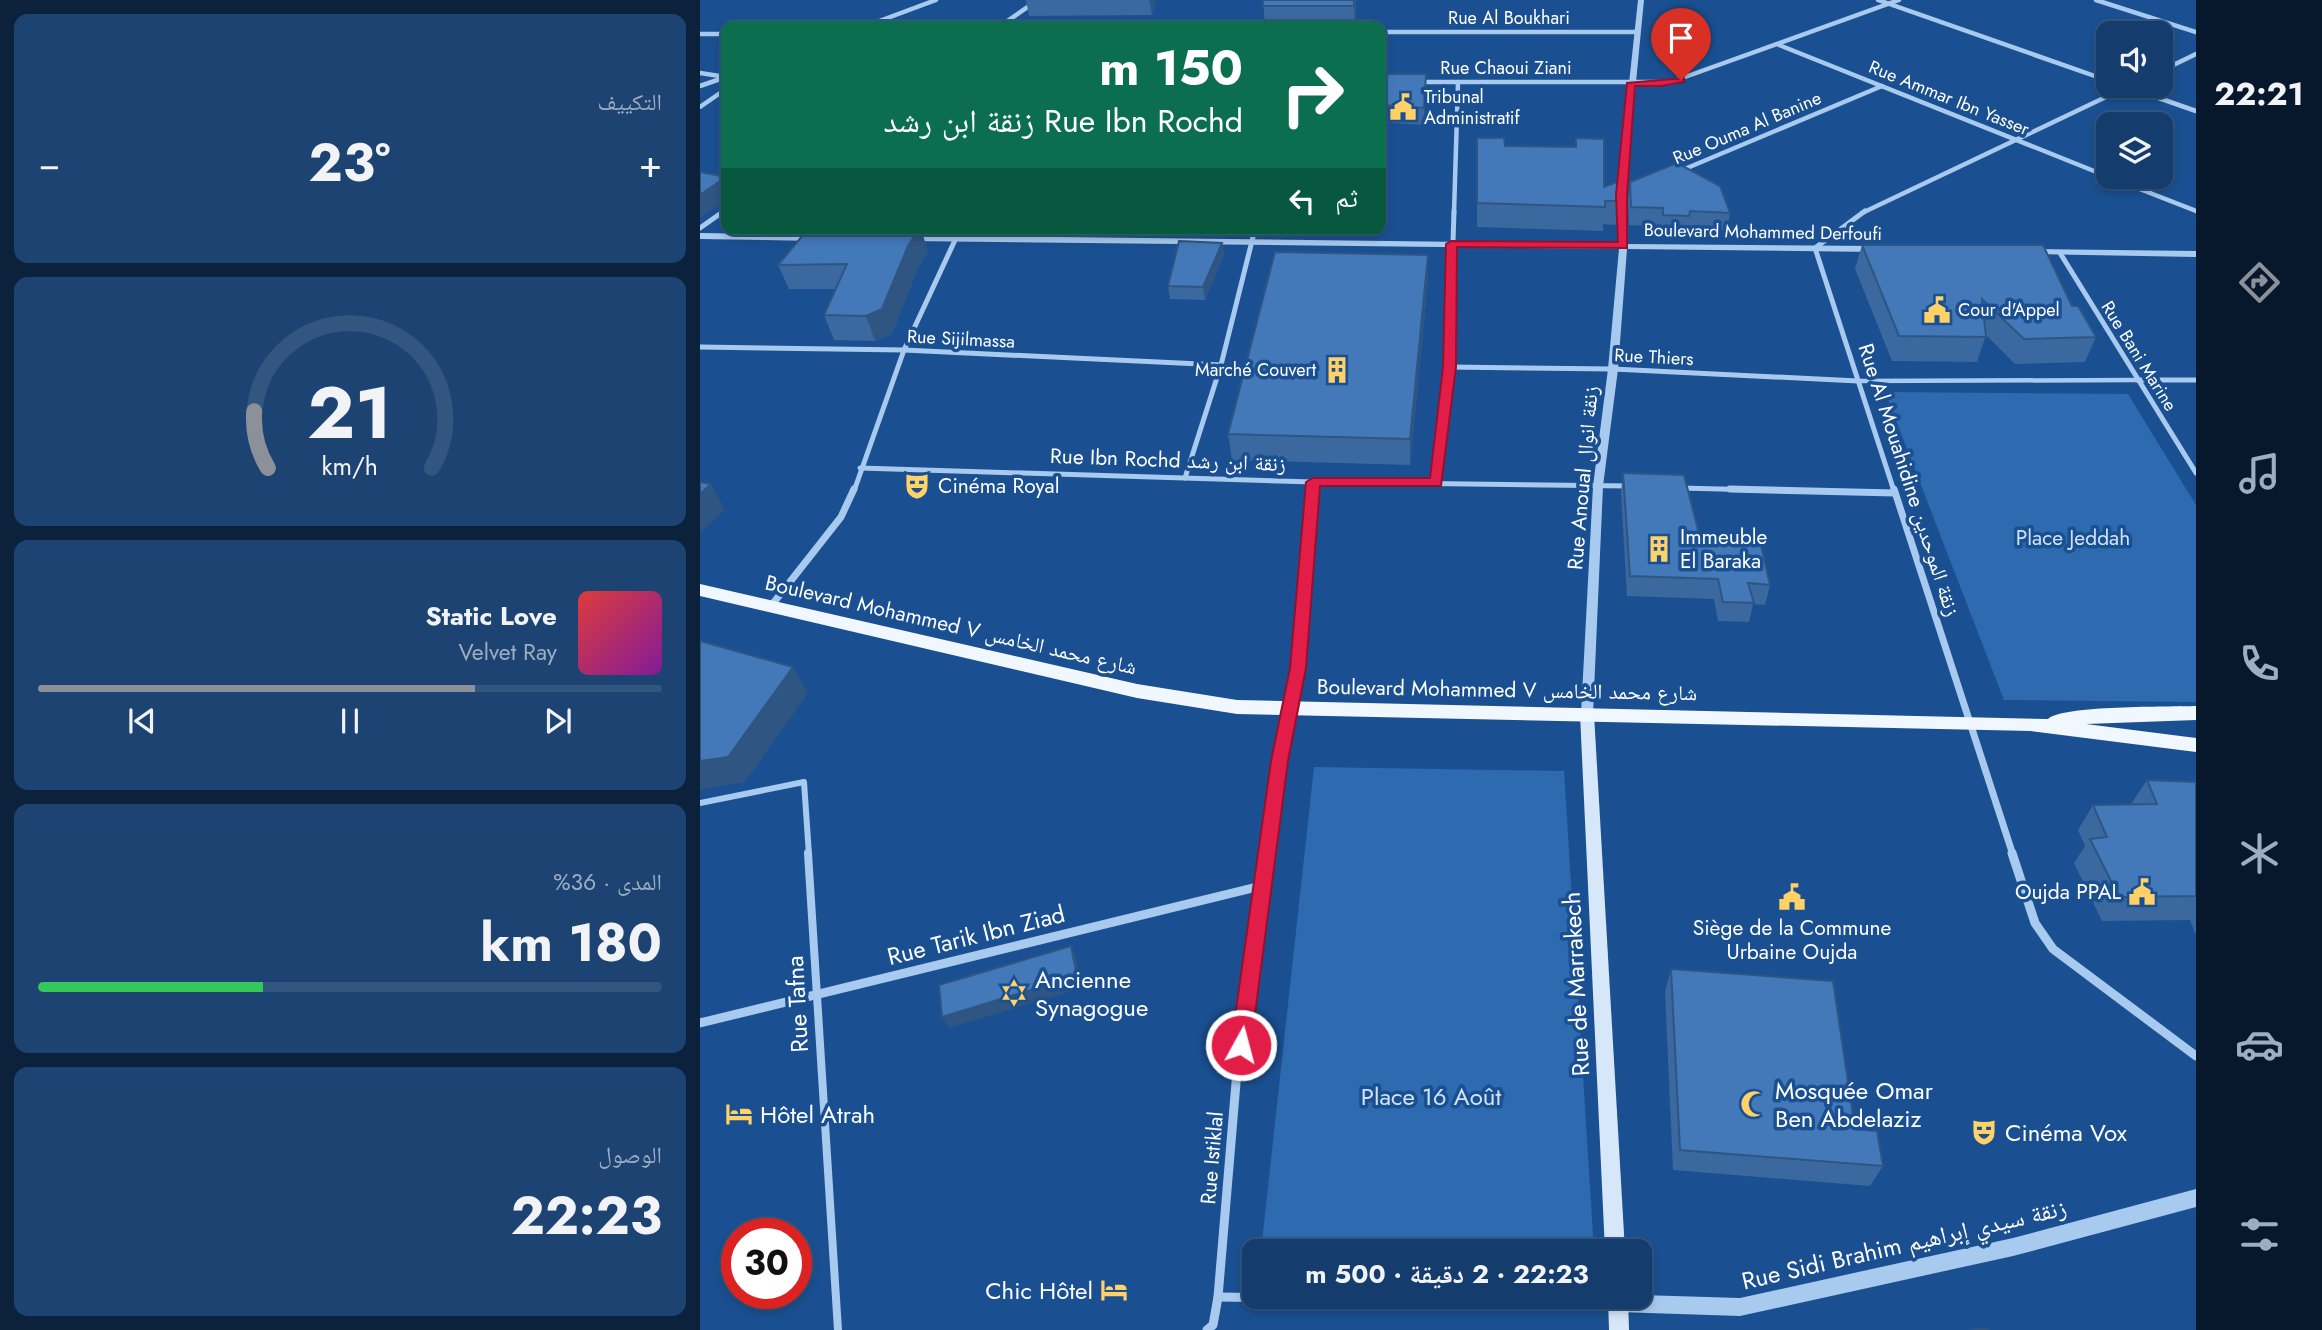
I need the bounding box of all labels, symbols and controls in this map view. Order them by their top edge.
street label: Rue Al Boukhari [1448,5,1570,31]
pin [1651,8,1711,80]
icon: arrive [1662,19,1700,57]
map controls [2096,21,2173,189]
button: sound [2096,21,2173,98]
text: 150 m [1099,33,1243,103]
icon: right [1267,49,1358,140]
street label: Rue Ammar Ibn Yasser [1865,54,2034,142]
street label: Rue Chaoui Ziani [1440,55,1572,81]
text: 22:21 [2214,71,2304,117]
place label: Tribunal Administratif [1424,84,1520,131]
text: التكييف [597,85,662,119]
street label: Rue Ouma Al Banine [1669,85,1825,171]
public building icon: Tribunal Administratif [1388,92,1418,122]
text: Rue Ibn Rochd زنقة ابن رشد [883,98,1243,144]
button: layers [2096,112,2173,189]
text: 23° [309,125,390,201]
text: − [38,136,60,191]
text: + [639,136,662,191]
text: ثم [1335,179,1358,217]
icon: left [1283,182,1321,220]
street label: Boulevard Mohammed Derfoufi [1644,217,1882,247]
icon: directions [2235,258,2284,307]
public building icon: Cour d'Appel [1922,295,1952,325]
street label: Rue Bani Marine [2095,296,2183,416]
place label: Cour d'Appel [1958,297,2060,323]
street label: Rue Sijilmassa [906,323,1016,355]
street label: Rue Al Mouahidine زنقة الموحدين [1851,340,1967,620]
street label: Rue Thiers [1614,342,1694,372]
building icon: Marché Couvert [1322,355,1352,385]
place label: Marché Couvert [1195,357,1317,383]
text: 21 [308,360,392,465]
street label: Rue Anoual زنقة انوال [1560,385,1606,571]
street label: Rue Ibn Rochd زنقة ابن رشد [1050,441,1286,479]
text: km/h [322,448,378,484]
icon: music [2235,449,2284,498]
theatre icon: Cinéma Royal [902,471,932,501]
place label: Cinéma Royal [938,471,1060,501]
place label: Immeuble El Baraka [1680,522,1768,576]
park label: Place Jeddah [2016,523,2130,553]
building icon: Immeuble El Baraka [1644,534,1674,564]
street label: Boulevard Mohammed V شارع محمد الخامس [762,568,1140,682]
text: Static Love [425,597,557,635]
text: Velvet Ray [459,635,557,669]
icon: phone [2235,639,2284,688]
street label: Boulevard Mohammed V شارع محمد الخامس [1317,672,1697,708]
icon: previous [123,702,161,740]
icon: pause [331,702,369,740]
icon: next [539,702,577,740]
icon: climate [2235,829,2284,878]
text: المدى · 36% [553,865,662,899]
place label: Oujda PPAL [2015,877,2122,907]
public building icon: Oujda PPAL [2127,877,2157,907]
public building icon: Siège de la Commune Urbaine Oujda [1777,882,1807,912]
street label: Rue de Marrakech [1554,891,1598,1077]
street label: Rue Tarik Ibn Ziad [883,896,1069,974]
text: 180 km [480,905,662,981]
place label: Siège de la Commune Urbaine Oujda [1693,913,1892,967]
street label: Rue Tafna [777,955,817,1053]
place label: Ancienne Synagogue [1035,962,1148,1025]
synagogue icon: Ancienne Synagogue [999,978,1029,1008]
position arrow [1204,1008,1278,1082]
icon: car [2235,1020,2284,1069]
place label: Mosquée Omar Ben Abdelaziz [1775,1073,1934,1136]
park label: Place 16 Août [1361,1079,1501,1114]
mosque icon: Mosquée Omar Ben Abdelaziz [1739,1089,1769,1119]
place label: Hôtel Atrah [760,1097,875,1132]
hotel icon: Hôtel Atrah [724,1099,754,1129]
street label: Rue Istiklal [1193,1110,1231,1206]
place label: Cinéma Vox [2005,1115,2128,1150]
theatre icon: Cinéma Vox [1969,1117,1999,1147]
text: الوصول [598,1138,662,1172]
text: 22:23 [511,1178,662,1254]
street label: Rue Sidi Brahim زنقة سيدي إبراهيم [1738,1190,2070,1300]
icon: filters [2235,1210,2284,1259]
speed limit sign: 30 [721,1218,812,1309]
text: 22:23 · 2 دقيقة · 500 m [1305,1255,1589,1293]
place label: Chic Hôtel [985,1273,1093,1308]
hotel icon: Chic Hôtel [1099,1275,1129,1305]

